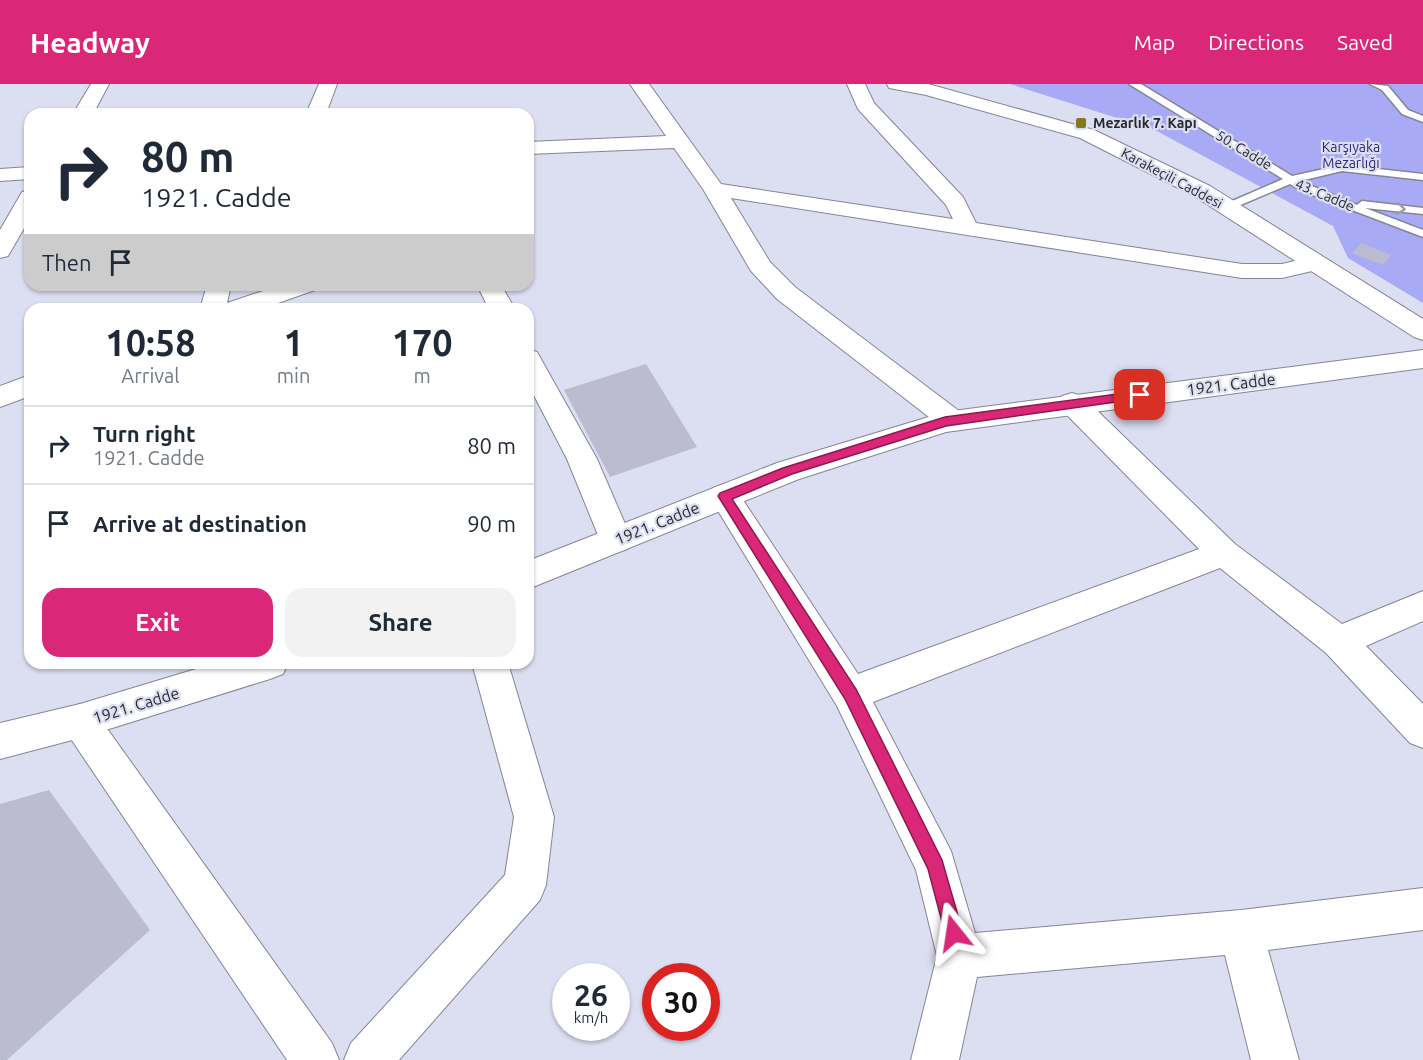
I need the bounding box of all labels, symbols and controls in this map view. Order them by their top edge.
text: Headway [30,27,150,58]
text: Map [1134,30,1175,54]
text: Directions [1208,30,1304,54]
text: Saved [1337,30,1393,54]
place label: Mezarlık 7. Kapı [1093,115,1197,131]
marker: Mezarlık 7. Kapı [1074,116,1088,130]
street label: 50. Cadde [1213,127,1275,173]
icon: right [42,132,120,210]
text: 80 m [141,133,235,180]
park label: Karşıyaka Mezarlığı [1322,139,1380,171]
street label: Karakeçili Caddesi [1119,145,1225,211]
street label: 43. Cadde [1293,175,1357,215]
text: 1921. Cadde [141,182,292,212]
one-way arrow [1396,202,1406,214]
icon: arrive [104,246,137,279]
text: Then [42,250,92,275]
text: 10:58 [105,322,195,363]
text: 1 [283,322,304,363]
text: 170 [392,322,453,363]
text: Arrival [121,364,180,387]
text: min [277,364,310,387]
text: m [414,364,431,387]
pin [1114,369,1165,420]
street label: 1921. Cadde [1186,370,1276,398]
icon: arrive [1123,378,1156,411]
text: Turn right [93,421,195,446]
icon: right [42,429,75,462]
text: 80 m [467,433,516,458]
text: 1921. Cadde [93,446,205,469]
street label: 1921. Cadde [612,498,702,548]
icon: arrive [42,507,75,540]
text: Arrive at destination [93,511,307,536]
text: 90 m [467,511,516,536]
button: Exit [42,588,273,657]
button: Share [285,588,516,657]
street label: 1921. Cadde [91,683,181,727]
position arrow [922,901,986,965]
speed limit sign: 30 [642,963,720,1041]
text: 26 [574,978,608,1012]
text: km/h [574,1009,608,1026]

